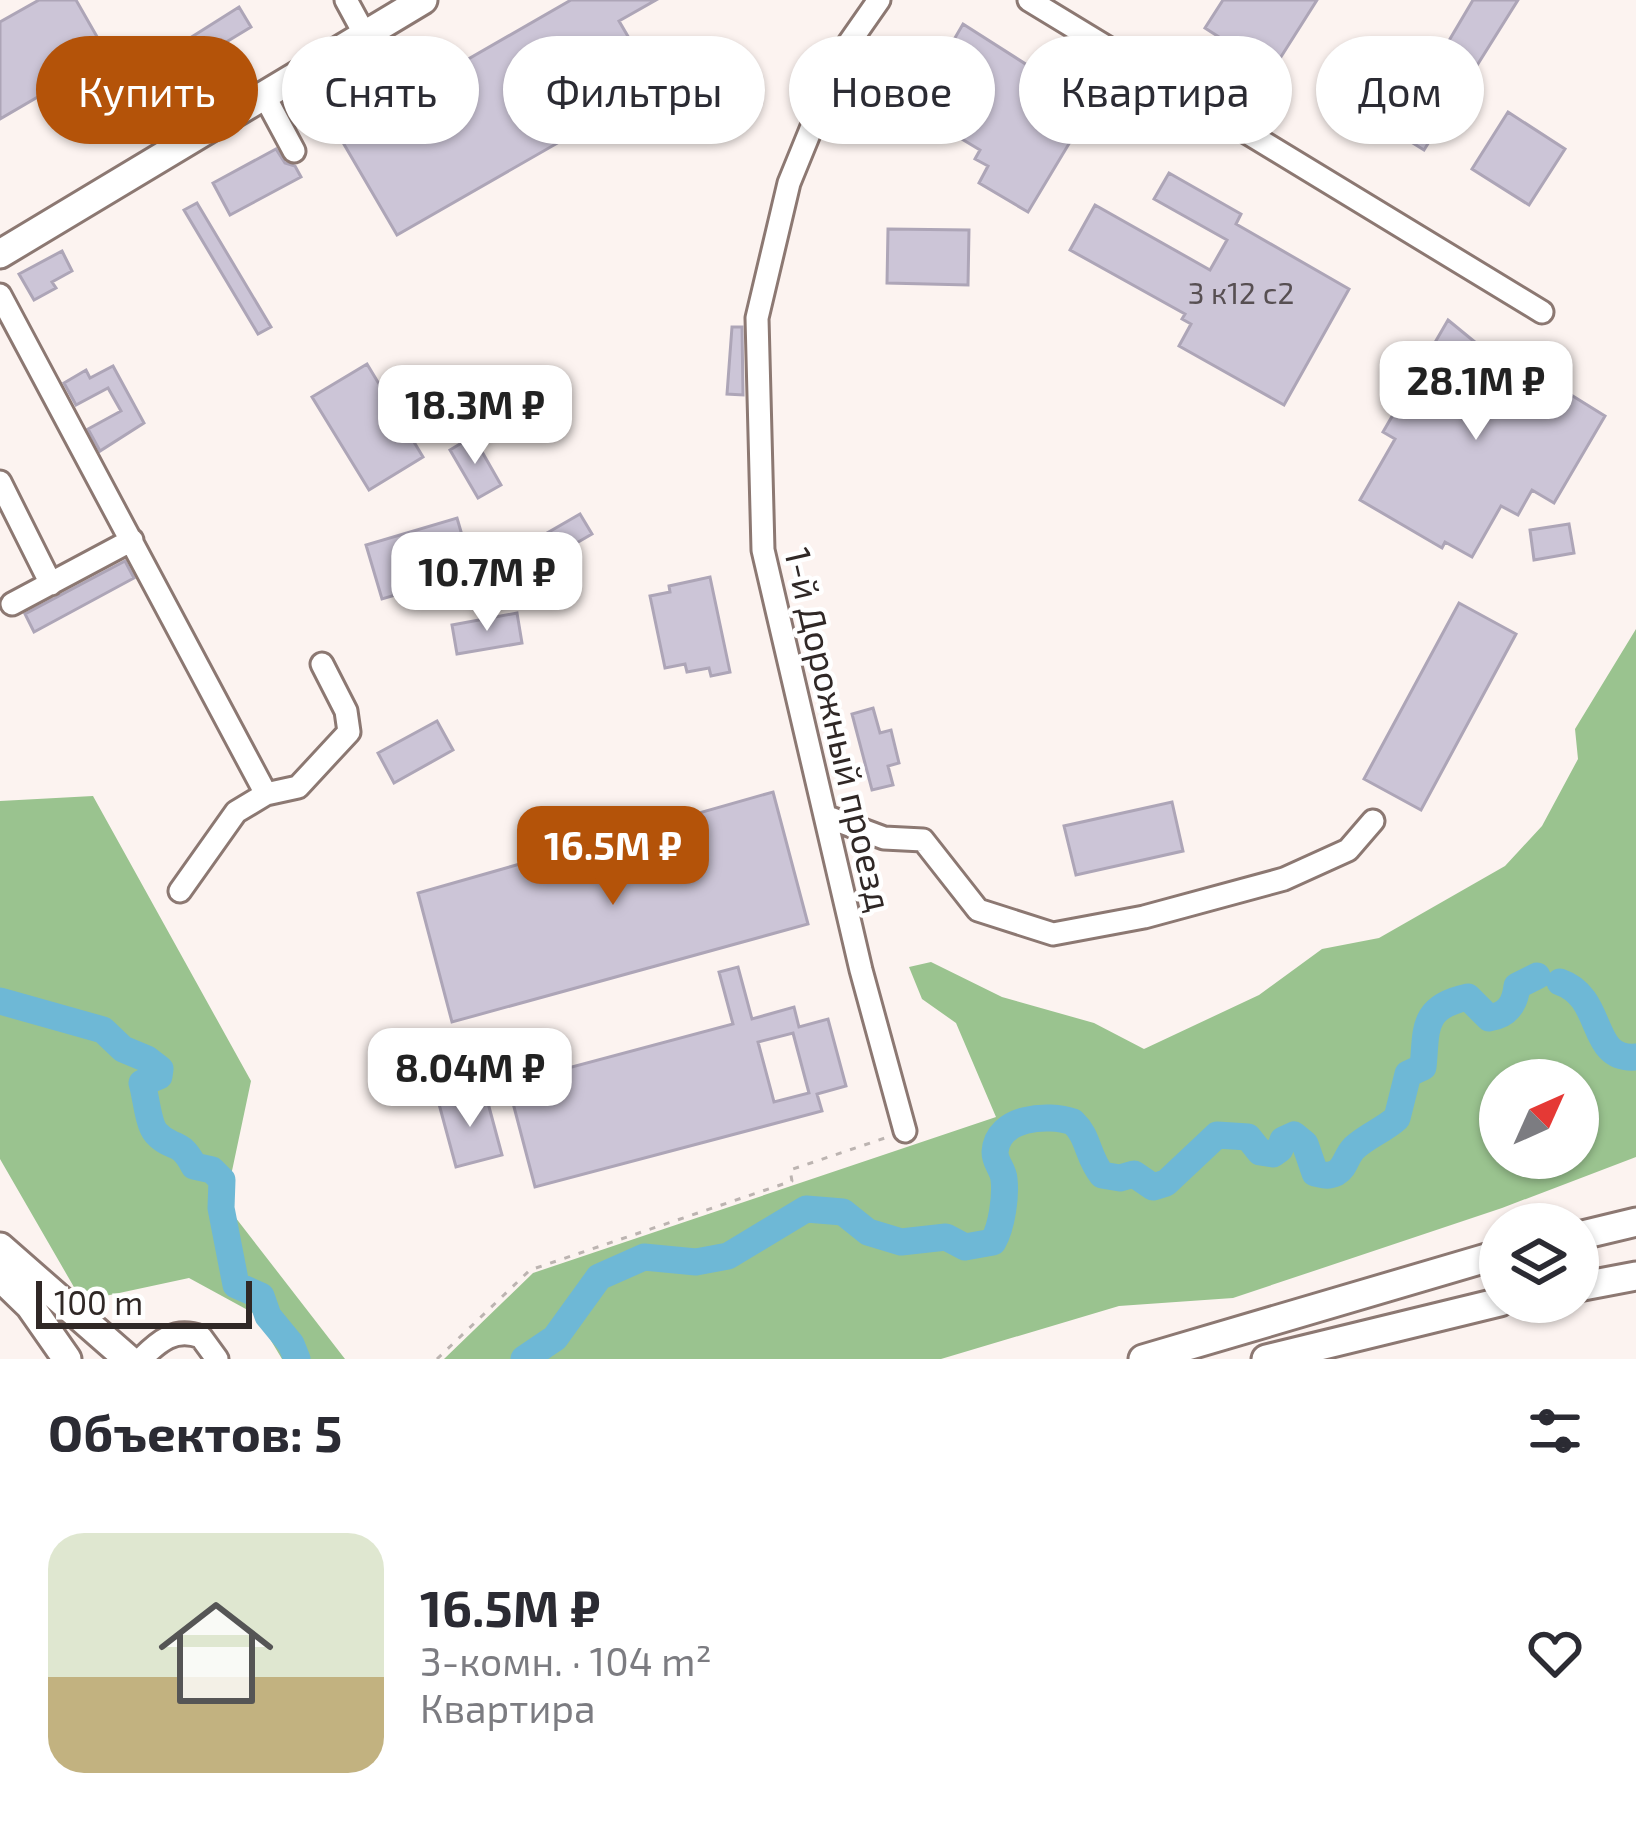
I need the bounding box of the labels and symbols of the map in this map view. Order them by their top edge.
house number: 3 к12 с2 [1188,274,1294,310]
pin: 28.1M ₽ [1365,341,1587,443]
pin: 18.3M ₽ [364,365,586,467]
pin: 10.7M ₽ [376,532,598,634]
street label: 1-й Дорожный проезд [777,543,903,915]
pin: 16.5M ₽ [502,806,724,908]
pin: 8.04M ₽ [359,1028,581,1130]
north arrow [1479,1059,1599,1179]
scale bar [36,1275,252,1328]

